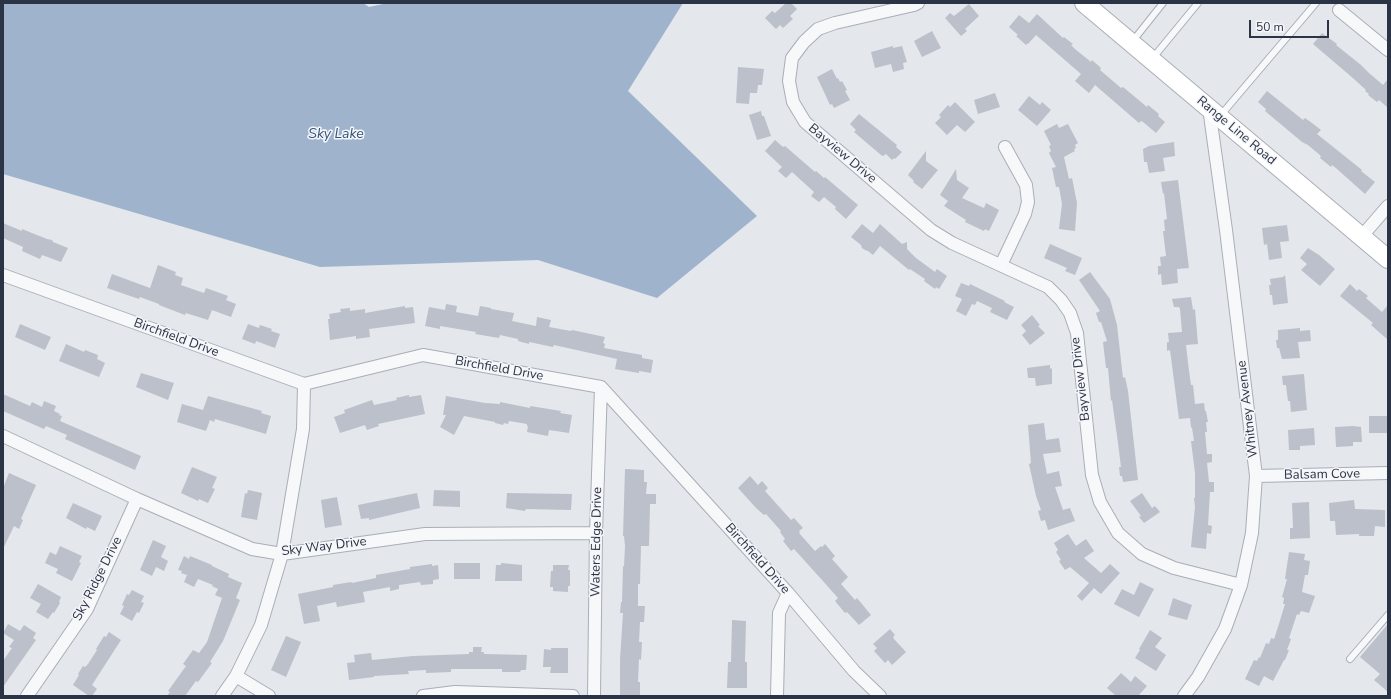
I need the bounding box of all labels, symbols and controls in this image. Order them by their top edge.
scale bar [1251,12,1331,38]
text: 50 m [1256,19,1284,35]
street label: Range Line Road [1193,93,1279,169]
street label: Bayview Drive [805,121,879,187]
water label: Sky Lake [308,127,364,143]
street label: Birchfield Drive [131,315,221,361]
street label: Bayview Drive [1068,336,1094,422]
street label: Birchfield Drive [454,354,544,384]
street label: Whitney Avenue [1234,360,1262,458]
street label: Balsam Cove [1284,467,1360,483]
street label: Waters Edge Drive [588,487,606,597]
street label: Birchfield Drive [721,521,793,597]
street label: Sky Ridge Drive [70,534,126,624]
street label: Sky Way Drive [281,534,367,560]

